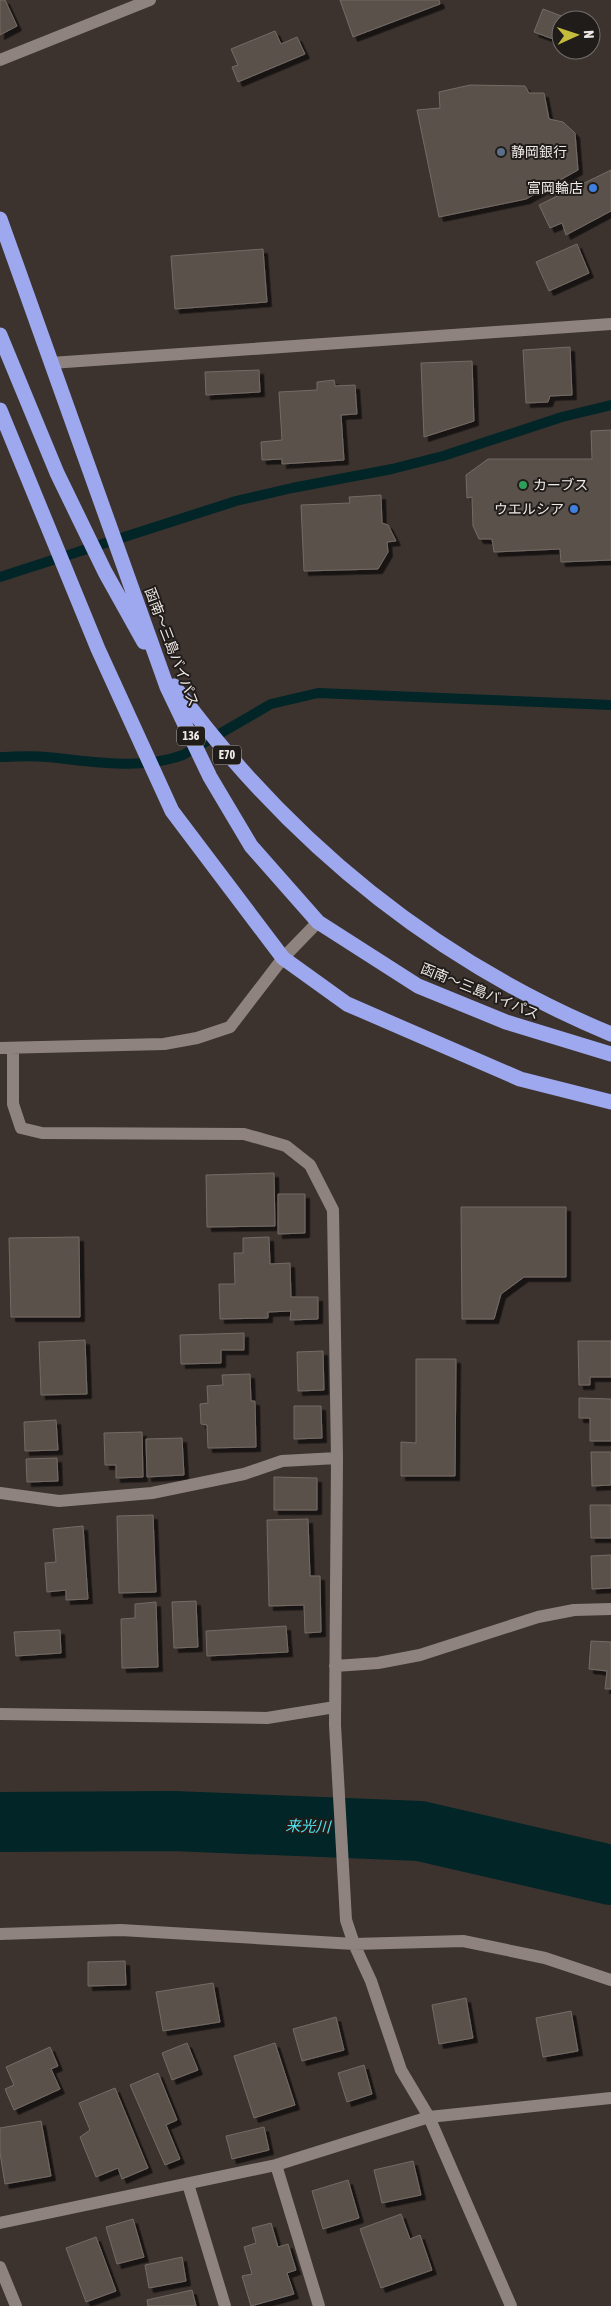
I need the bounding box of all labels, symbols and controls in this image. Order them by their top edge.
north arrow [551,10,601,60]
text: N [581,30,597,39]
place label: 静岡銀行 [511,144,567,160]
marker: 静岡銀行 [495,146,507,158]
place label: 富岡輪店 [527,180,583,196]
marker: 富岡輪店 [587,182,599,194]
place label: カーブス [533,477,588,493]
marker: カーブス [517,479,529,491]
place label: ウエルシア [494,501,564,517]
marker: ウエルシア [568,503,580,515]
street label: 函南～三島バイパス [142,585,202,709]
road number: 136 [177,726,205,746]
road number: E70 [213,746,241,764]
street label: 函南～三島バイパス [419,960,541,1022]
water label: 来光川 [285,1817,333,1835]

